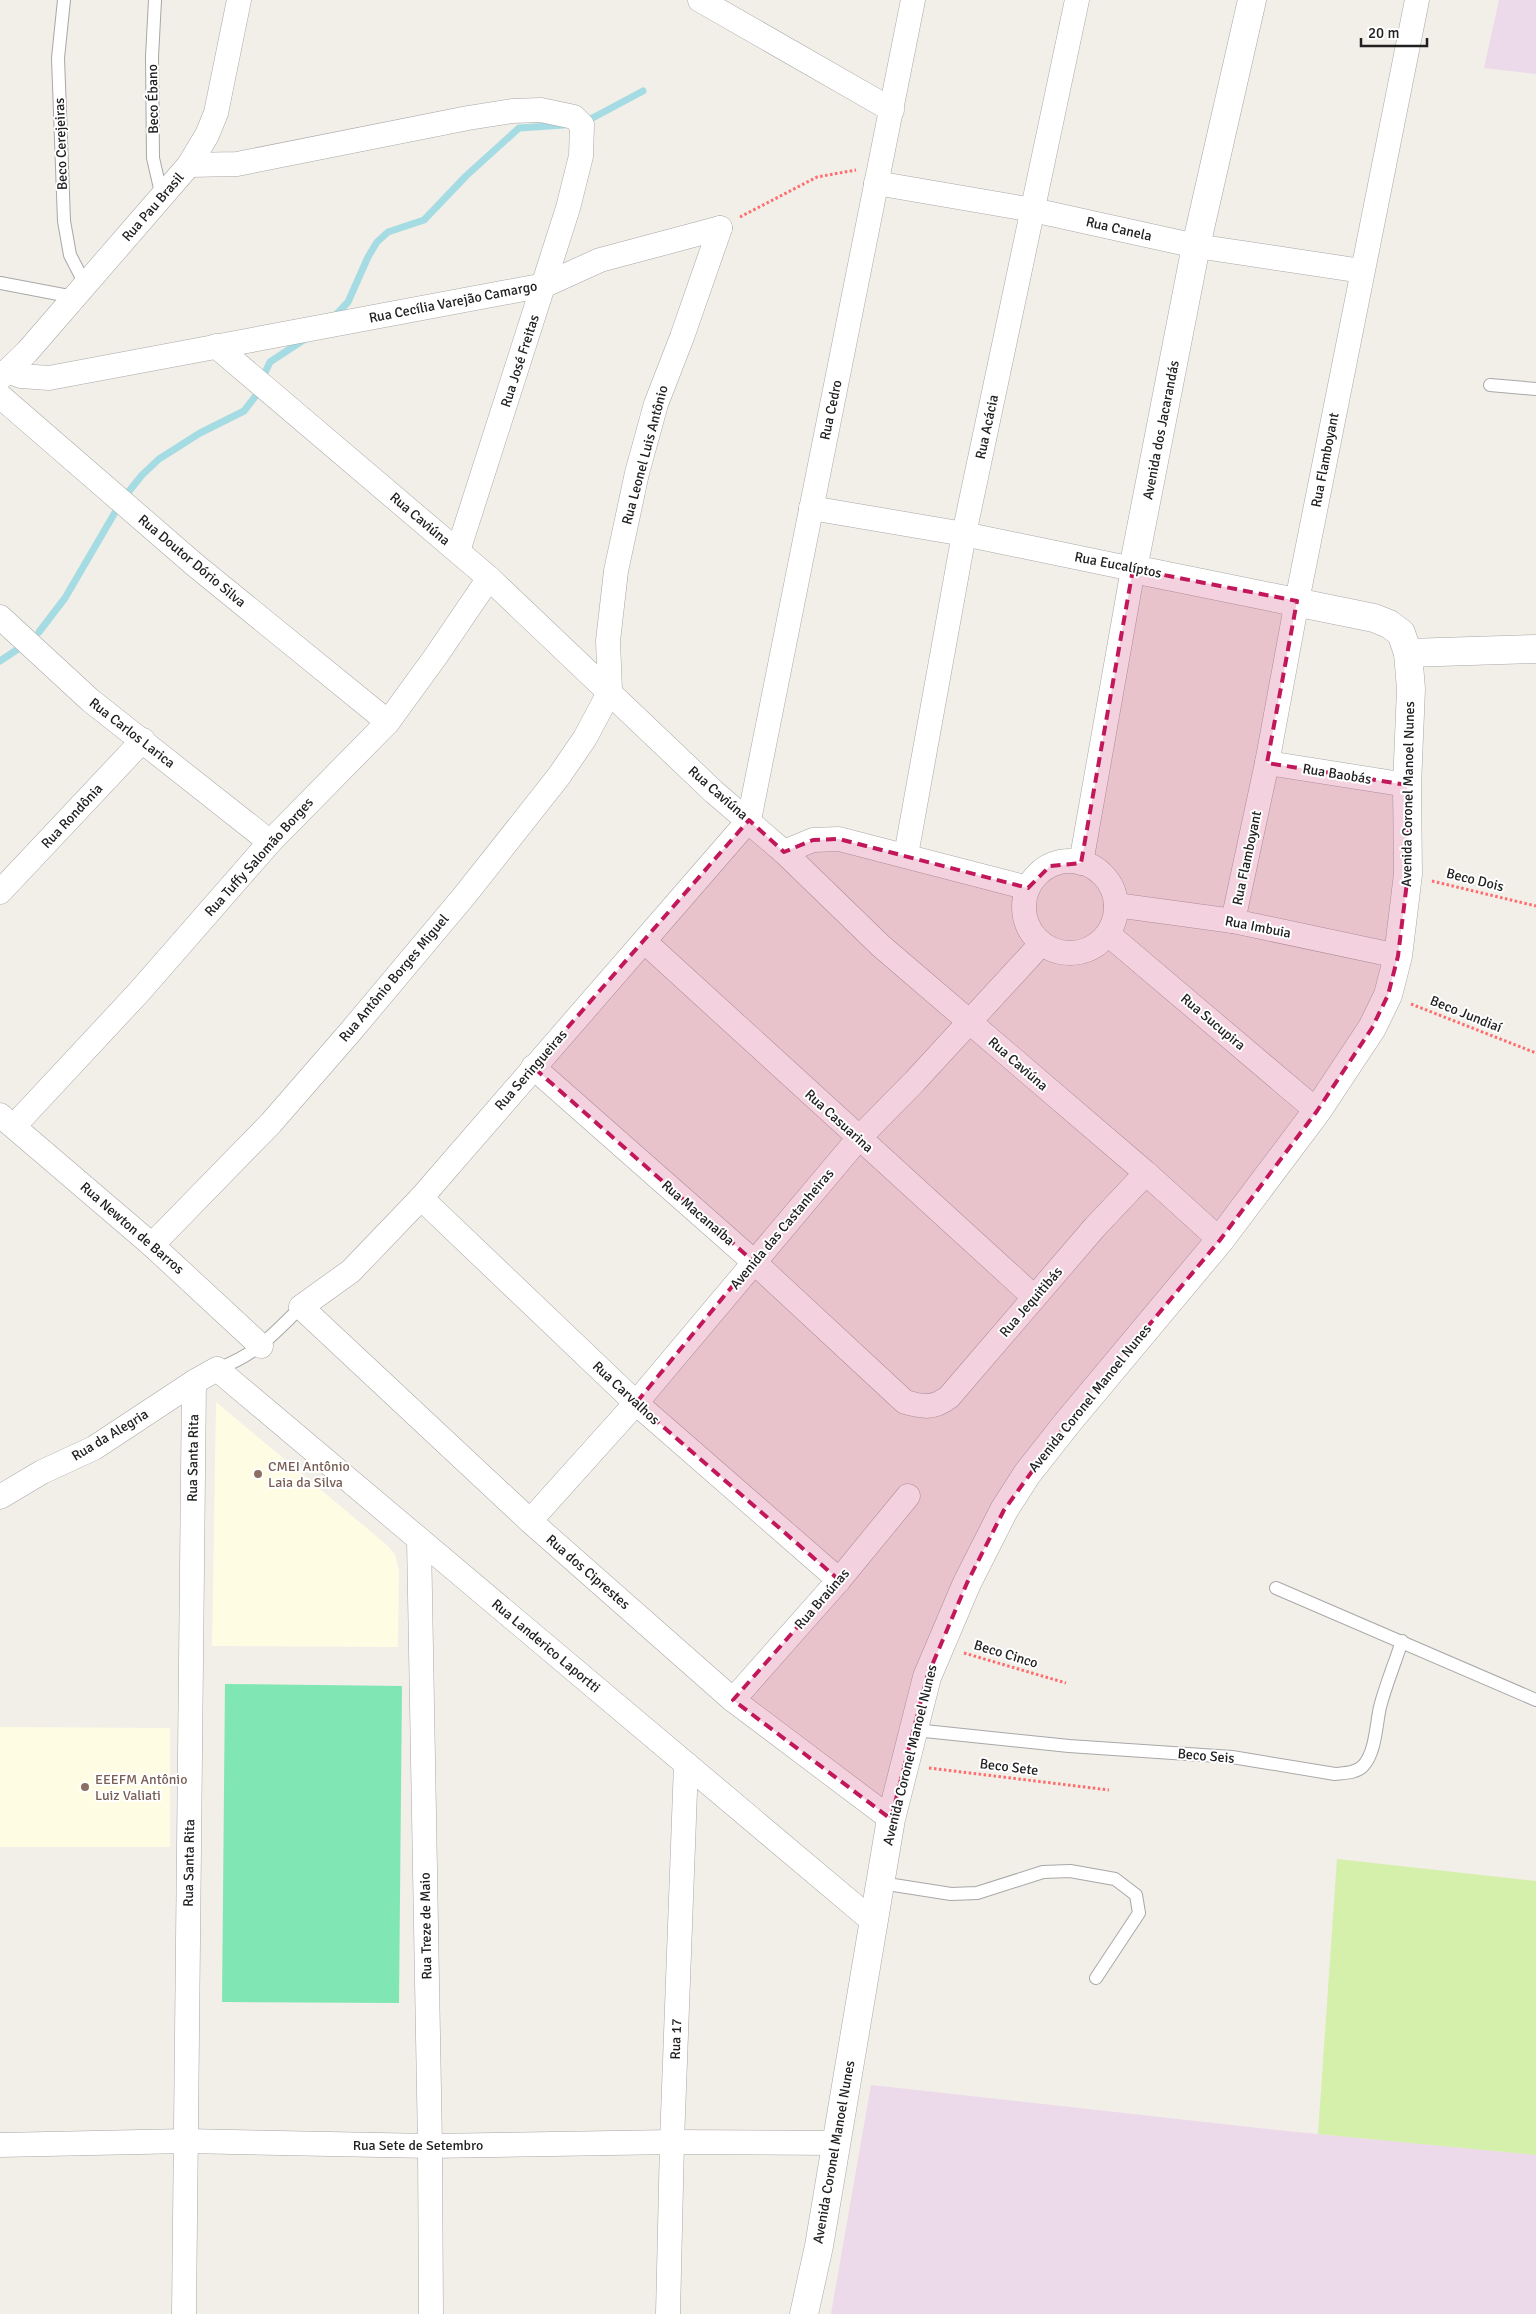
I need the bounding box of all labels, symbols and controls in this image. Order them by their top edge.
scale bar [1361,15,1427,47]
text: 20 m [1368,24,1399,42]
street label: Beco Ébano [144,64,162,134]
street label: Beco Cerejeiras [51,97,71,191]
street label: Rua Pau Brasil [118,169,188,245]
street label: Rua Canela [1084,213,1154,245]
street label: Rua Cecília Varejão Camargo [367,277,539,327]
street label: Rua José Freitas [497,313,543,409]
street label: Avenida dos Jacarandás [1139,359,1183,501]
street label: Rua Cedro [816,378,846,442]
street label: Rua Leonel Luis Antônio [618,383,672,527]
street label: Rua Acácia [972,393,1002,461]
street label: Rua Flamboyant [1307,411,1343,509]
street label: Rua Caviúna [386,489,454,549]
street label: Rua Doutor Dório Silva [135,511,249,611]
street label: Rua Eucalíptos [1073,548,1163,582]
street label: Rua Carlos Larica [86,694,178,772]
street label: Avenida Coronel Manoel Nunes [1398,701,1418,887]
street label: Rua Baobás [1301,760,1373,788]
street label: Rua Caviúna [685,762,751,824]
street label: Rua Rondônia [38,780,106,852]
street label: Rua Tuffy Salomão Borges [201,794,317,920]
street label: Rua Flamboyant [1229,809,1265,907]
street label: Beco Dois [1444,865,1506,895]
street label: Rua Antônio Borges Miguel [336,911,452,1045]
street label: Rua Imbuia [1223,912,1293,942]
street label: Rua Sucupira [1177,990,1249,1054]
street label: Beco Jundiaí [1428,992,1505,1036]
street label: Rua Seringueiras [491,1026,571,1114]
street label: Rua Caviúna [985,1033,1051,1095]
street label: Rua Casuarina [801,1086,877,1156]
street label: Avenida das Castanheiras [727,1165,837,1293]
street label: Rua Macanaíba [658,1177,738,1249]
street label: Rua Newton de Barros [77,1178,187,1278]
street label: Rua Jequitibás [996,1263,1066,1341]
street label: Avenida Coronel Manoel Nunes [1025,1321,1155,1475]
street label: Rua Carvalhos [589,1358,663,1428]
street label: Rua da Alegria [68,1405,152,1465]
street label: Rua Santa Rita [184,1414,202,1502]
place label: CMEI Antônio Laia da Silva [268,1458,350,1491]
marker: CMEI Antônio Laia da Silva [252,1468,264,1480]
street label: Rua dos Ciprestes [543,1531,633,1613]
street label: Rua Braúnas [791,1565,853,1633]
street label: Rua Landerico Laportti [488,1596,604,1696]
street label: Beco Cinco [972,1636,1040,1672]
street label: Avenida Coronel Manoel Nunes [879,1663,941,1847]
street label: Beco Seis [1177,1745,1235,1767]
street label: Beco Sete [979,1755,1039,1779]
place label: EEEFM Antônio Luiz Valiati [95,1771,187,1804]
marker: EEEFM Antônio Luiz Valiati [79,1781,91,1793]
street label: Rua Santa Rita [180,1819,198,1907]
street label: Rua Treze de Maio [417,1872,435,1980]
street label: Rua 17 [667,2018,685,2060]
street label: Avenida Coronel Manoel Nunes [810,2059,858,2245]
street label: Rua Sete de Setembro [353,2137,483,2154]

